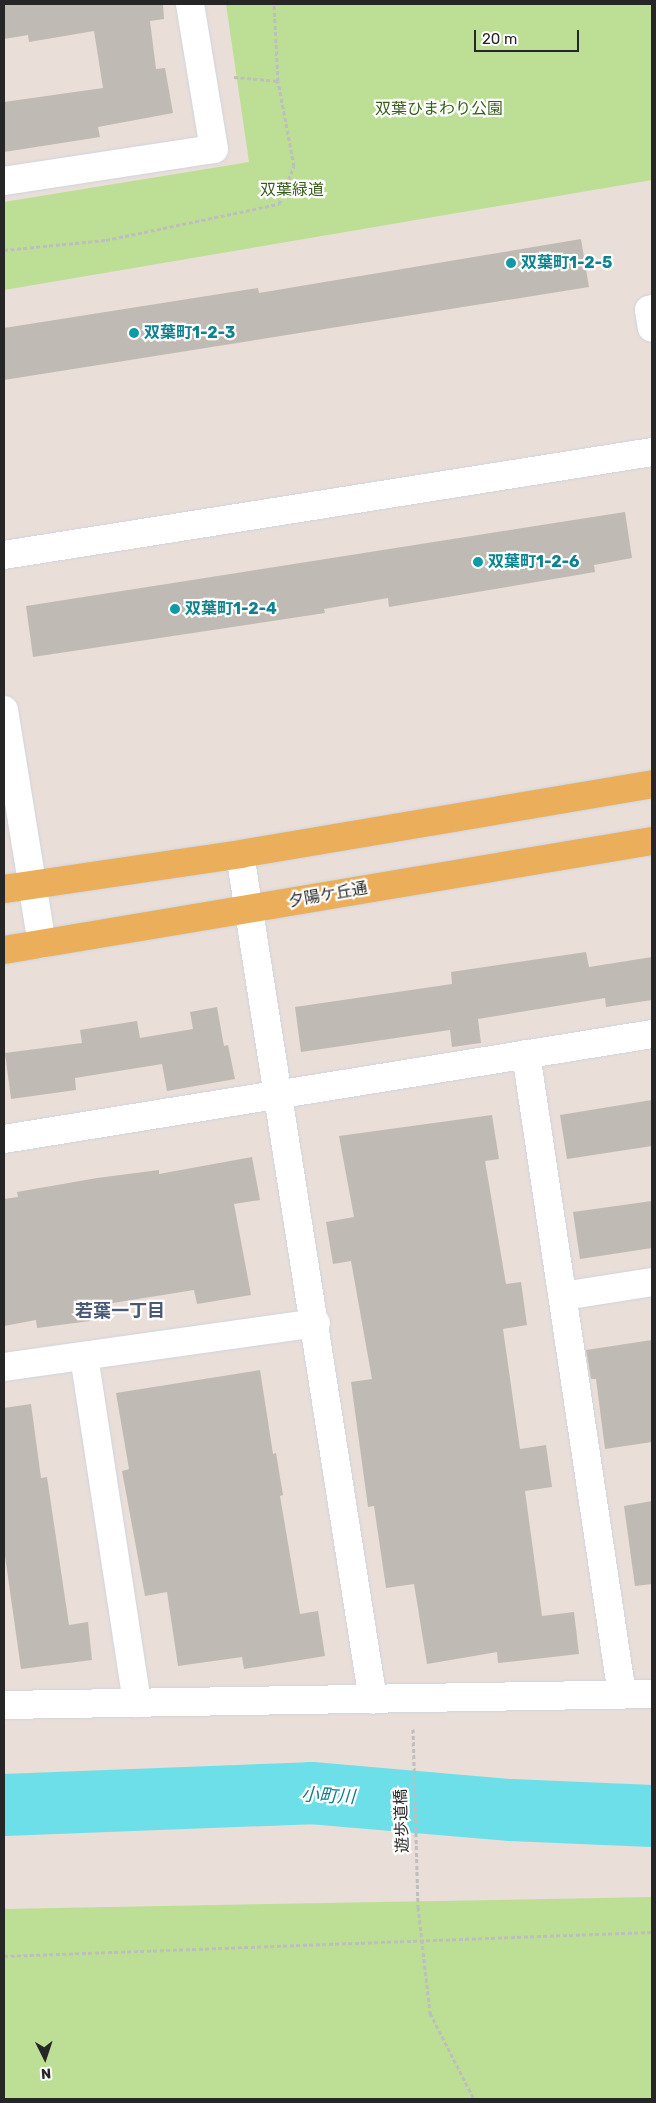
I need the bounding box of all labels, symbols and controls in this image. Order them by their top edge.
scale bar [476,20,581,52]
text: 20 m [482,30,517,48]
park label: 双葉ひまわり公園 [375,99,503,119]
park label: 双葉緑道 [260,180,324,200]
place label: 双葉町1-2-5 [521,253,612,273]
marker: 双葉町1-2-5 [505,257,517,269]
place label: 双葉町1-2-3 [144,323,235,343]
marker: 双葉町1-2-3 [128,327,140,339]
place label: 双葉町1-2-6 [488,552,579,572]
marker: 双葉町1-2-6 [472,556,484,568]
place label: 双葉町1-2-4 [185,599,277,619]
marker: 双葉町1-2-4 [169,603,181,615]
street label: 夕陽ケ丘通 [287,879,369,911]
district label: 若葉一丁目 [75,1300,165,1322]
water label: 小町川 [300,1784,356,1808]
street label: 遊歩道橋 [391,1789,413,1853]
north arrow [20,2033,70,2083]
text: N [40,2065,52,2082]

